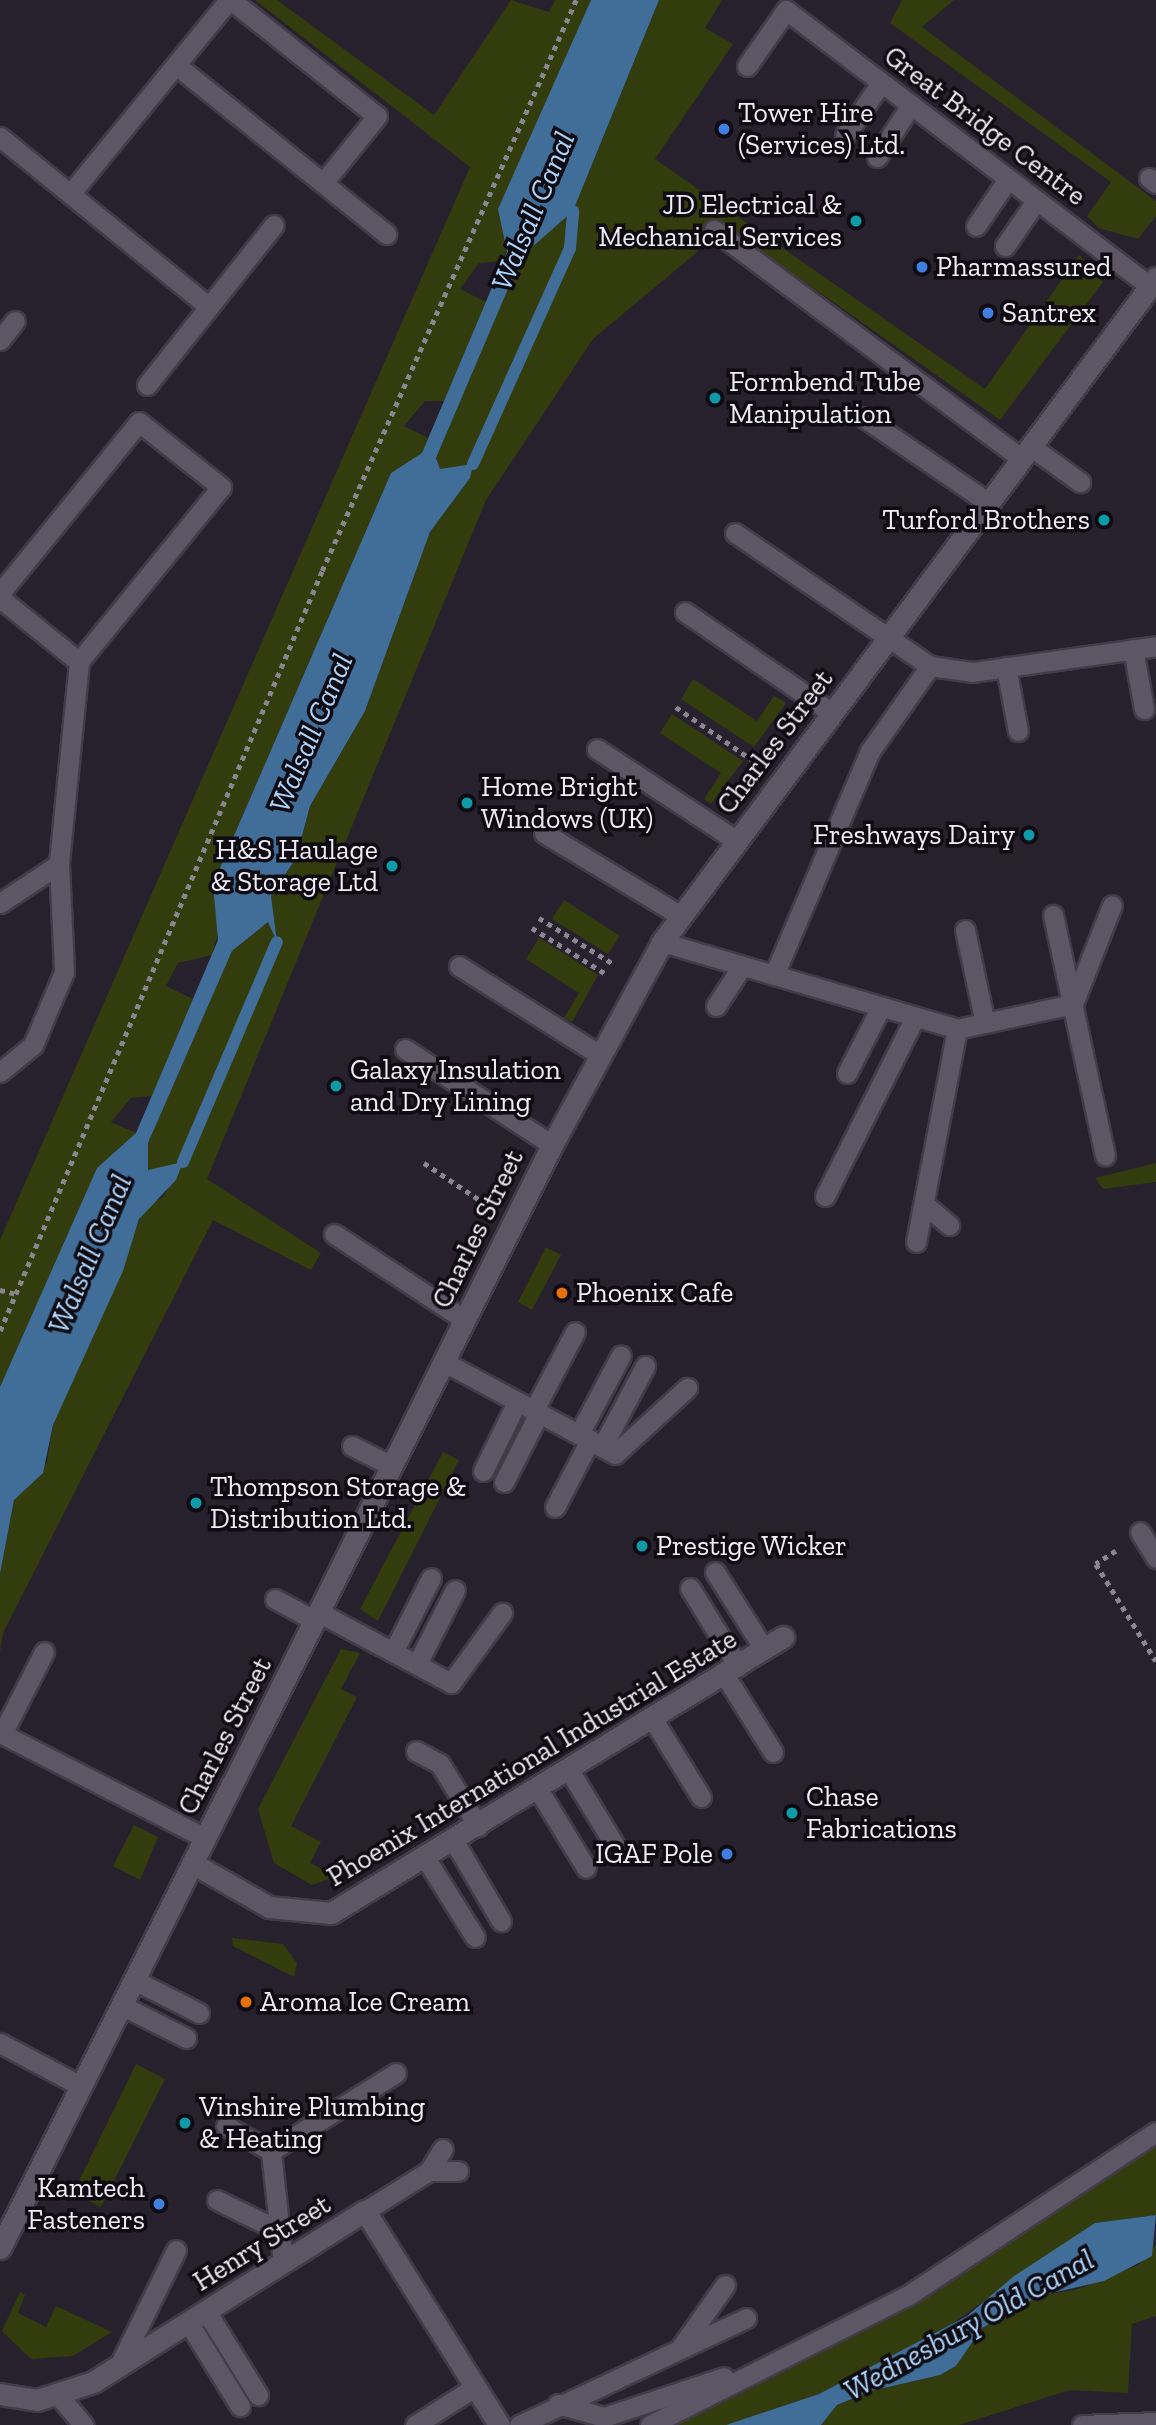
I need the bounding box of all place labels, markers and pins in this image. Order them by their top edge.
place label: Tower Hire (Services) Ltd. [738,96,905,162]
marker: Tower Hire (Services) Ltd. [716,121,732,137]
place label: JD Electrical & Mechanical Services [598,188,842,254]
marker: JD Electrical & Mechanical Services [848,213,864,229]
place label: Pharmassured [936,250,1111,284]
marker: Pharmassured [914,259,930,275]
place label: Santrex [1002,296,1096,330]
marker: Santrex [980,305,996,321]
place label: Formbend Tube Manipulation [729,365,921,431]
marker: Formbend Tube Manipulation [707,390,723,406]
place label: Turford Brothers [882,503,1090,537]
marker: Turford Brothers [1096,512,1112,528]
place label: Home Bright Windows (UK) [481,770,653,836]
marker: Home Bright Windows (UK) [459,795,475,811]
place label: Freshways Dairy [813,818,1015,852]
marker: Freshways Dairy [1021,827,1037,843]
place label: H&S Haulage & Storage Ltd [211,833,378,899]
marker: H&S Haulage & Storage Ltd [384,858,400,874]
place label: Galaxy Insulation and Dry Lining [350,1053,562,1119]
marker: Galaxy Insulation and Dry Lining [328,1078,344,1094]
place label: Phoenix Cafe [576,1276,733,1310]
marker: Phoenix Cafe [554,1285,570,1301]
place label: Thompson Storage & Distribution Ltd. [210,1470,466,1536]
marker: Thompson Storage & Distribution Ltd. [188,1495,204,1511]
place label: Prestige Wicker [656,1529,848,1563]
marker: Prestige Wicker [634,1538,650,1554]
place label: Chase Fabrications [806,1780,957,1846]
marker: Chase Fabrications [784,1805,800,1821]
place label: IGAF Pole [595,1837,713,1871]
marker: IGAF Pole [719,1846,735,1862]
place label: Aroma Ice Cream [260,1985,470,2019]
marker: Aroma Ice Cream [238,1994,254,2010]
place label: Vinshire Plumbing & Heating [199,2090,425,2156]
marker: Vinshire Plumbing & Heating [177,2115,193,2131]
place label: Kamtech Fasteners [27,2171,145,2237]
marker: Kamtech Fasteners [151,2196,167,2212]

